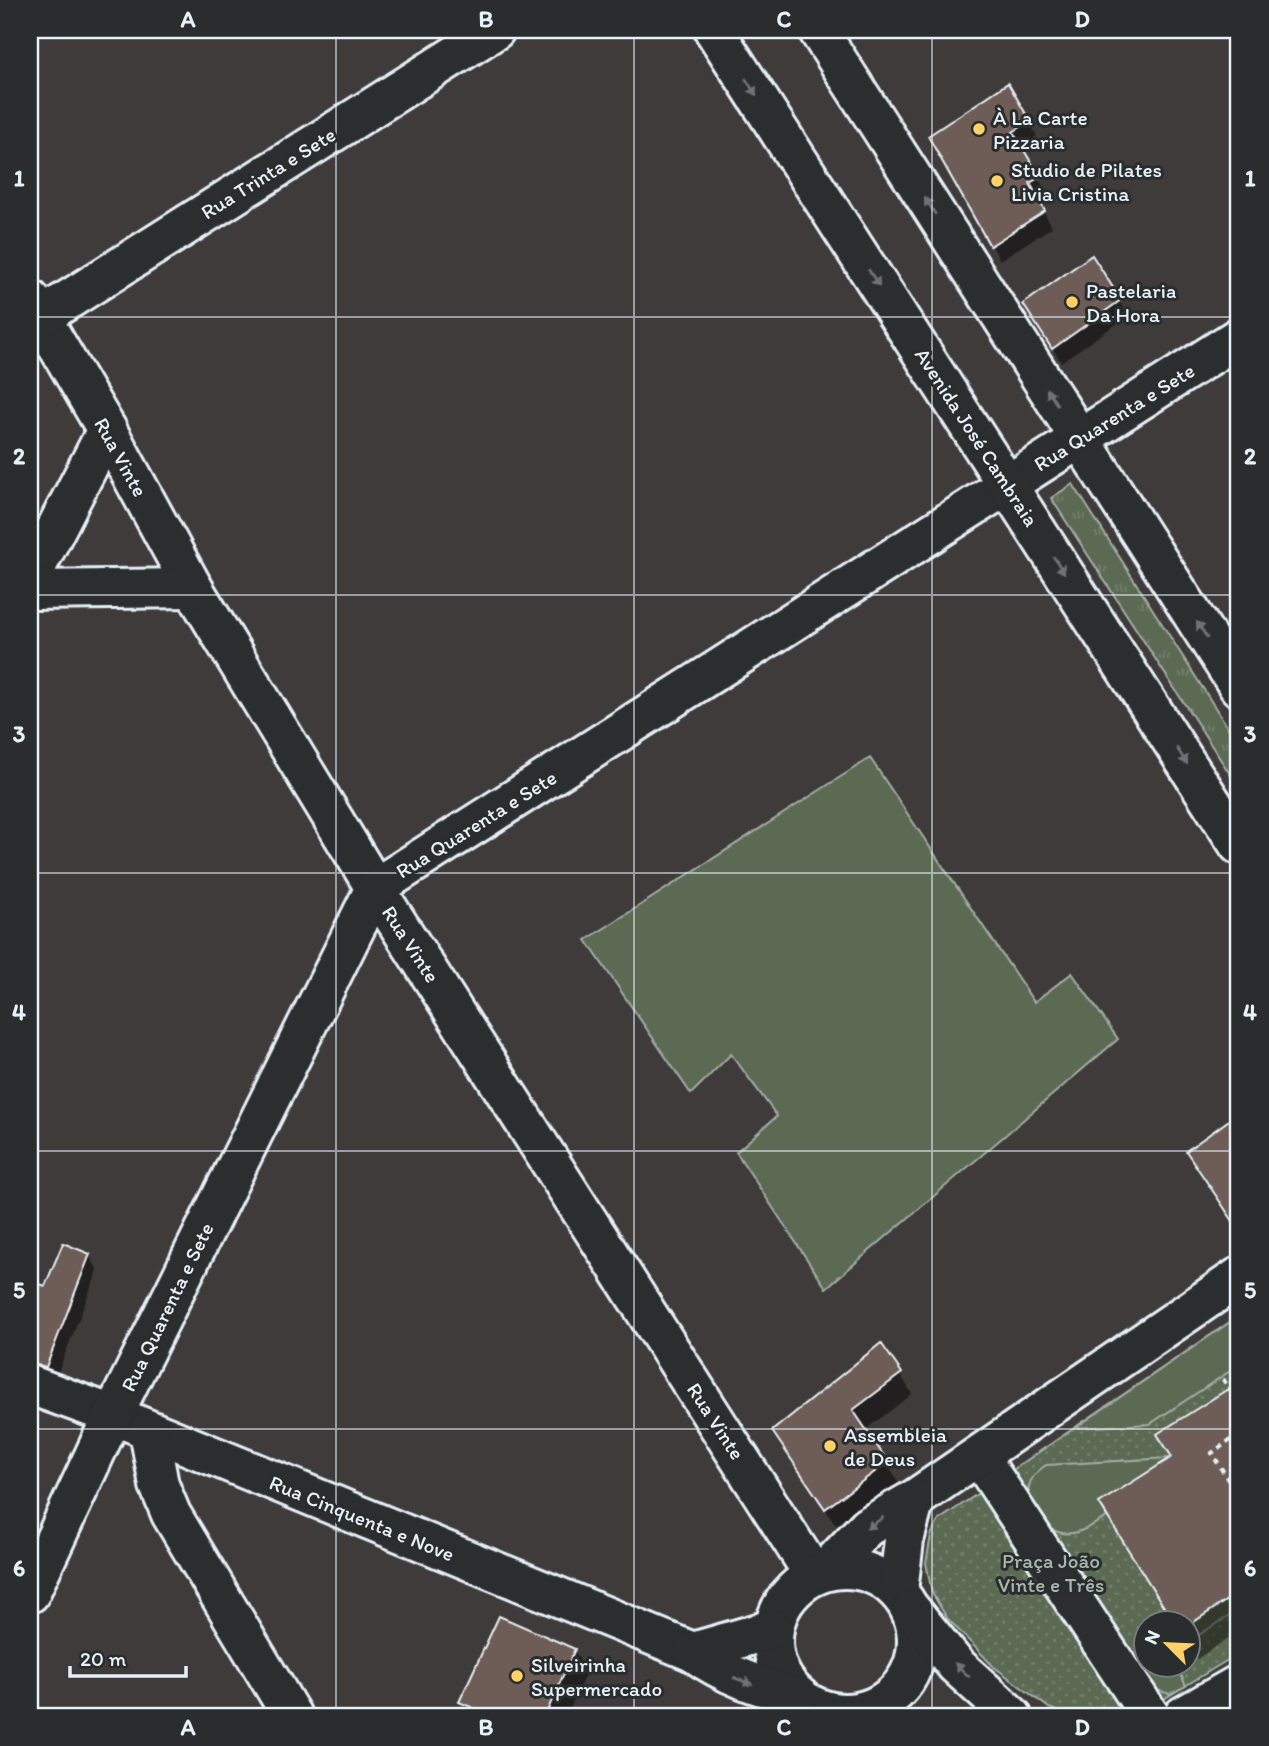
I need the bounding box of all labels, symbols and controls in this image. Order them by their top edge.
text: A [180,5,196,33]
text: B [479,5,494,33]
text: C [777,5,792,33]
text: D [1074,5,1090,33]
one-way arrow [744,78,758,96]
place label: À La Carte Pizzaria [993,105,1088,154]
marker: À La Carte Pizzaria [971,121,987,137]
street label: Rua Trinta e Sete [196,122,340,224]
place label: Studio de Pilates Livia Cristina [1011,157,1162,206]
text: 1 [14,164,25,192]
text: 1 [1245,164,1256,192]
marker: Studio de Pilates Livia Cristina [989,173,1005,189]
one-way arrow [924,196,937,215]
one-way arrow [868,269,881,288]
place label: Pastelaria Da Hora [1086,278,1176,327]
marker: Pastelaria Da Hora [1064,294,1080,310]
street label: Avenida José Cambraia [910,343,1044,531]
street label: Rua Quarenta e Sete [1029,357,1199,477]
one-way arrow [1046,388,1059,407]
street label: Rua Vinte [89,413,153,501]
text: 2 [13,442,26,470]
text: 2 [1244,442,1257,470]
one-way arrow [1052,555,1065,574]
one-way arrow [1196,620,1209,640]
text: 3 [13,720,26,748]
text: 3 [1244,720,1257,748]
one-way arrow [1175,746,1188,766]
street label: Rua Quarenta e Sete [391,764,561,884]
street label: Rua Vinte [377,901,445,987]
text: 4 [12,998,26,1026]
text: 4 [1243,998,1257,1026]
street label: Rua Quarenta e Sete [115,1218,219,1396]
text: 5 [13,1276,25,1304]
text: 5 [1244,1276,1256,1304]
street label: Rua Vinte [682,1378,750,1464]
place label: Assembleia de Deus [844,1422,947,1471]
marker: Assembleia de Deus [822,1438,838,1454]
street label: Rua Cinquenta e Nove [266,1469,458,1567]
one-way arrow [865,1516,884,1530]
park label: Praça João Vinte e Três [998,1548,1104,1597]
text: 6 [13,1554,25,1582]
text: 6 [1244,1554,1256,1582]
north arrow [1132,1610,1202,1680]
text: N [1139,1627,1165,1648]
scale bar [70,1634,186,1678]
text: 20 m [80,1646,127,1671]
place label: Silveirinha Supermercado [531,1652,662,1701]
one-way arrow [954,1662,971,1678]
marker: Silveirinha Supermercado [509,1668,525,1684]
one-way arrow [733,1676,754,1687]
text: A [180,1713,196,1741]
text: B [479,1713,494,1741]
text: C [777,1713,792,1741]
text: D [1074,1713,1090,1741]

